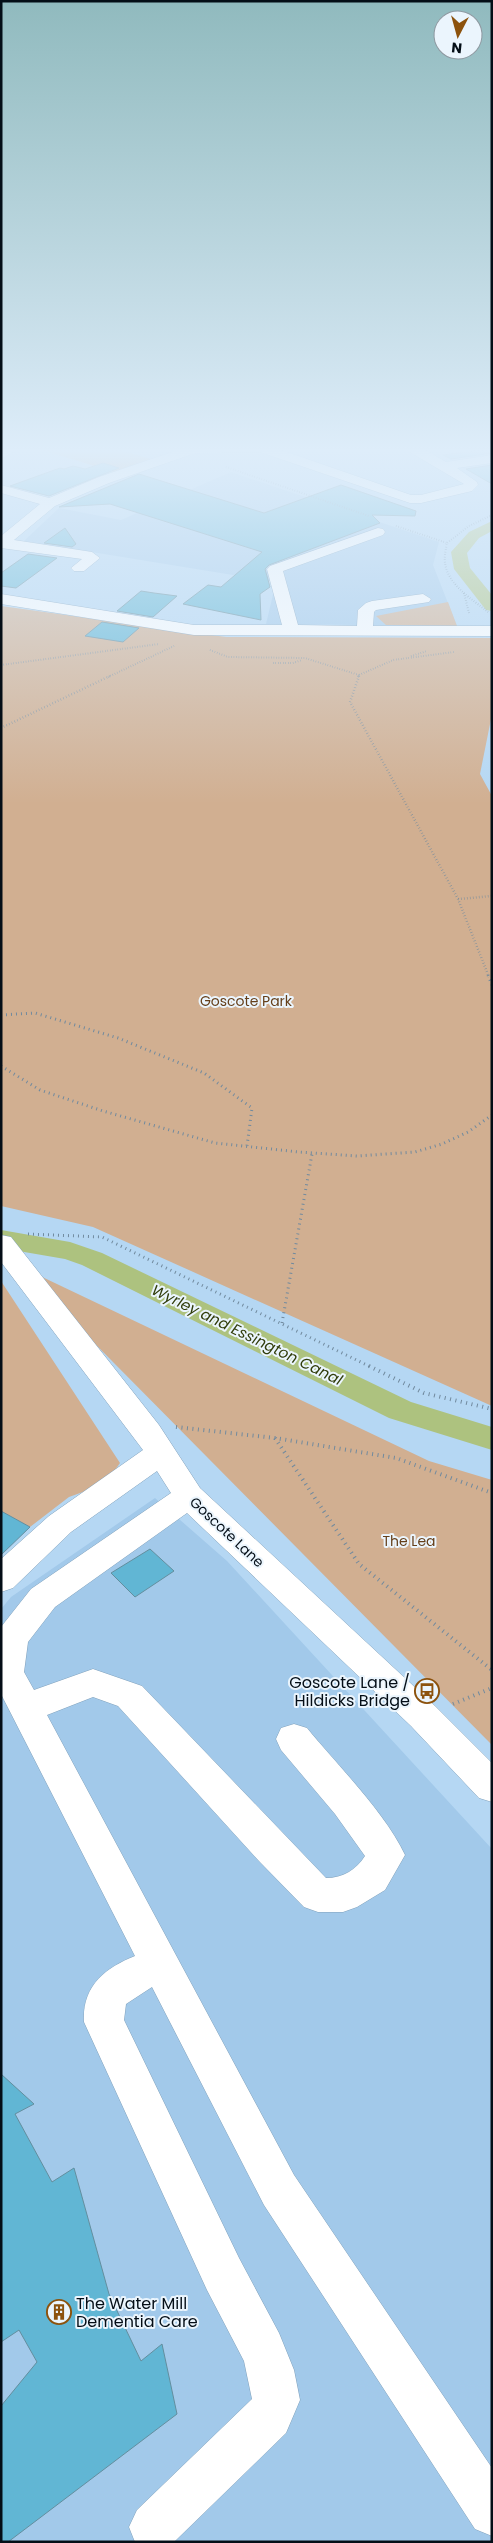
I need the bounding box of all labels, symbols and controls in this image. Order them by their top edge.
north arrow [433,10,483,60]
text: N [450,37,463,58]
park label: Goscote Park [200,991,293,1011]
water label: Wyrley and Essington Canal [148,1279,346,1390]
street label: Goscote Lane [185,1492,269,1572]
park label: The Lea [382,1531,436,1551]
place label: Goscote Lane / Hildicks Bridge [289,1671,410,1712]
bus stop icon: Goscote Lane / Hildicks Bridge [414,1678,440,1704]
place label: The Water Mill Dementia Care [76,2292,198,2333]
building icon: The Water Mill Dementia Care [46,2299,72,2325]

